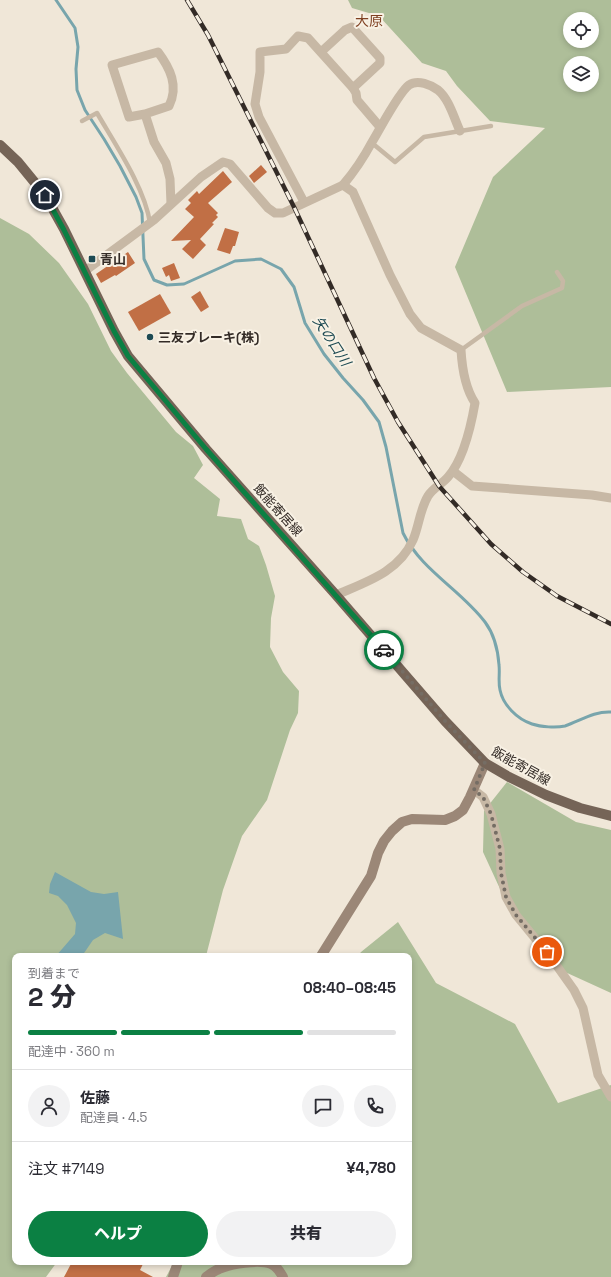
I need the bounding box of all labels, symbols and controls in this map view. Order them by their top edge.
district label: 大原 [355,12,383,30]
map controls [563,12,599,92]
button: locate [563,12,599,48]
button: layers [563,56,599,92]
pin [28,178,62,212]
icon: home [34,184,56,206]
place label: 青山 [100,251,126,268]
marker: 青山 [87,254,97,264]
water label: 矢の口川 [309,313,356,371]
place label: 三友ブレーキ(株) [158,329,259,346]
marker: 三友ブレーキ(株) [145,332,155,342]
street label: 飯能寄居線 [250,480,306,540]
courier [364,630,404,670]
icon: car [373,639,395,661]
street label: 飯能寄居線 [488,743,554,789]
pin [530,935,564,969]
icon: bag [536,941,558,963]
text: 到着まで [28,965,80,982]
text: 08:40–08:45 [303,978,396,997]
text: 2 分 [28,980,76,1014]
text: 配達中 · 360 m [28,1043,115,1060]
button: person [28,1085,70,1127]
button: chat [302,1085,344,1127]
button: phone [354,1085,396,1127]
text: 佐藤 [80,1088,110,1107]
text: 配達員 · 4.5 [80,1109,147,1126]
text: ¥4,780 [346,1158,396,1177]
text: 注文 #7149 [28,1159,104,1178]
button: ヘルプ [28,1211,208,1257]
button: 共有 [216,1211,396,1257]

